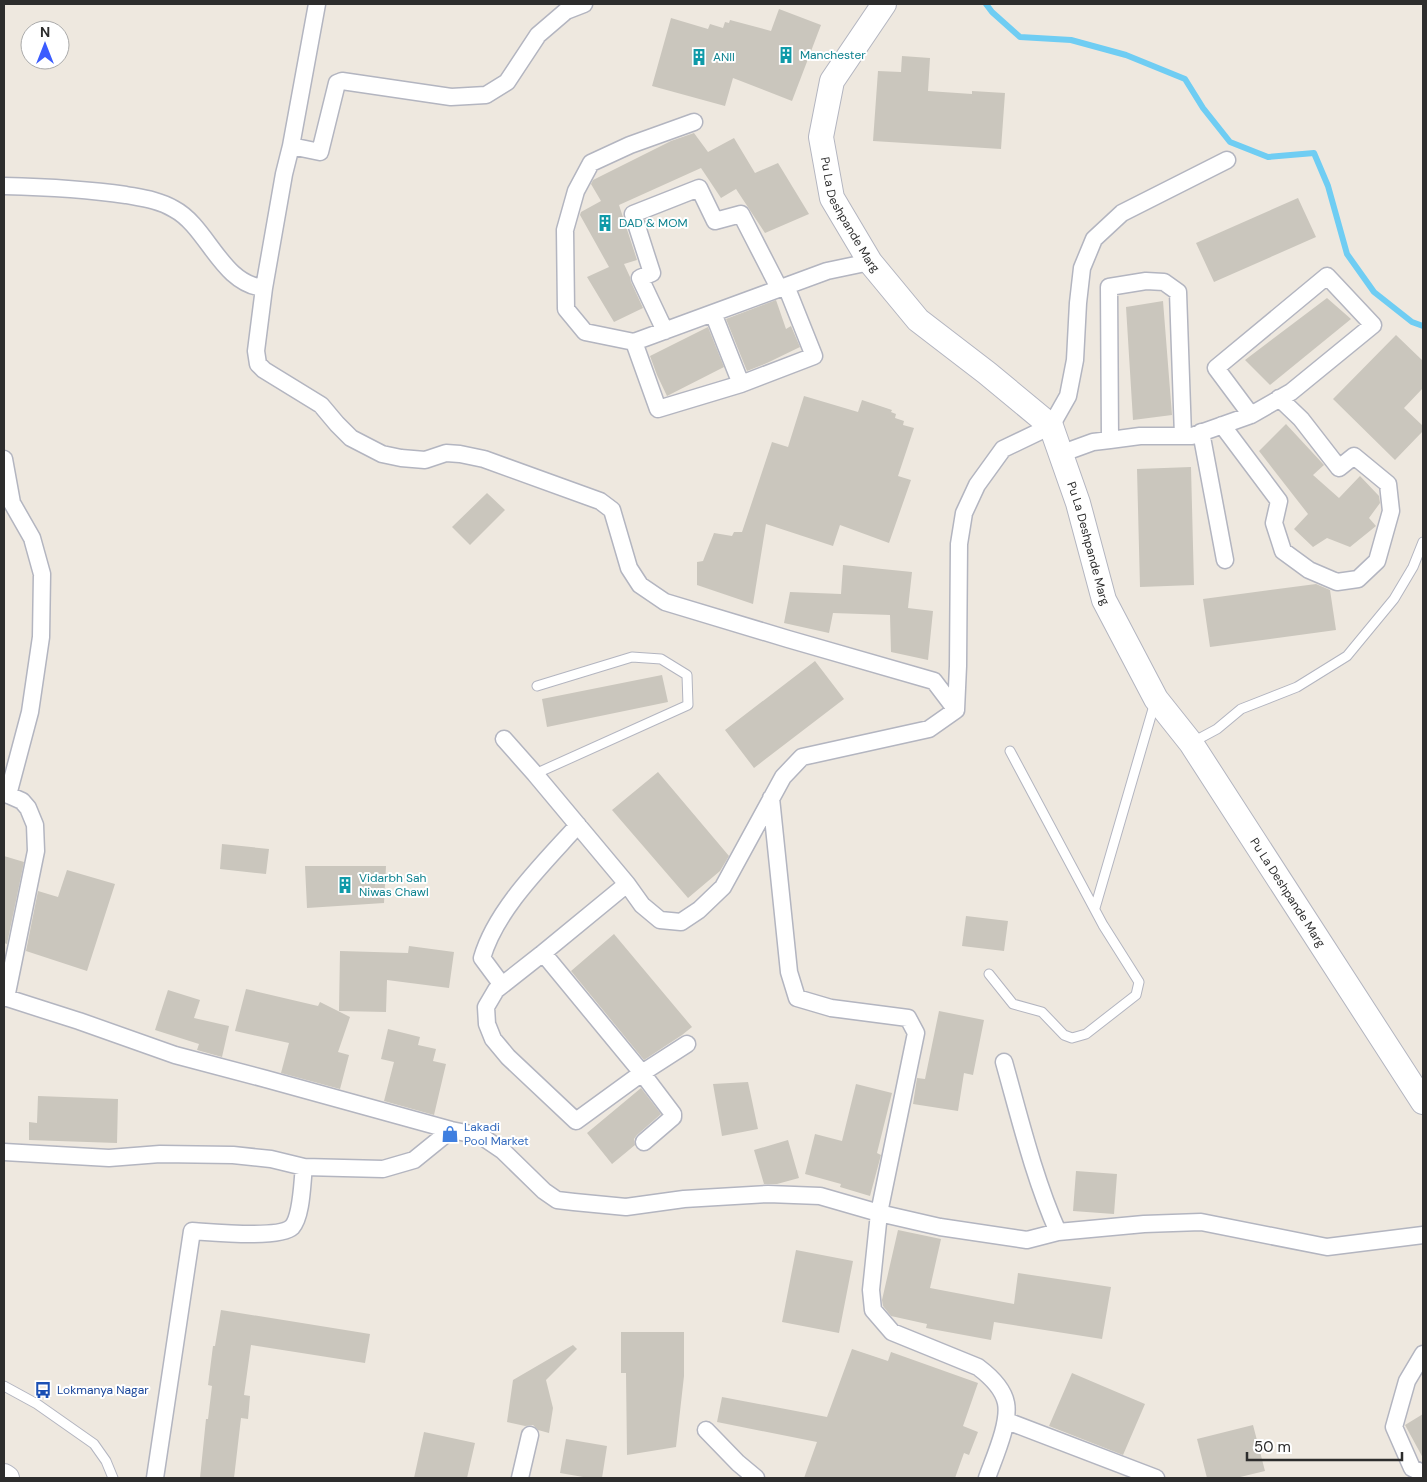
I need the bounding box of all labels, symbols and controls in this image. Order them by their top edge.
north arrow [20,20,70,70]
text: N [40,23,50,41]
building icon: Manchester [776,45,796,65]
building icon: ANII [689,47,709,67]
place label: Manchester [800,47,866,63]
place label: ANII [713,49,735,65]
street label: Pu La Deshpande Marg [817,156,884,276]
building icon: DAD & MOM [595,213,615,233]
place label: DAD & MOM [619,215,688,231]
street label: Pu La Deshpande Marg [1063,480,1113,608]
street label: Pu La Deshpande Marg [1246,835,1329,951]
place label: Vidarbh Sah Niwas Chawl [359,870,429,900]
building icon: Vidarbh Sah Niwas Chawl [335,875,355,895]
place label: Lakadi Pool Market [464,1119,529,1149]
shop icon: Lakadi Pool Market [440,1124,460,1144]
bus stop icon: Lokmanya Nagar [33,1380,53,1400]
place label: Lokmanya Nagar [57,1382,149,1398]
scale bar [1247,1430,1402,1462]
text: 50 m [1254,1437,1291,1457]

